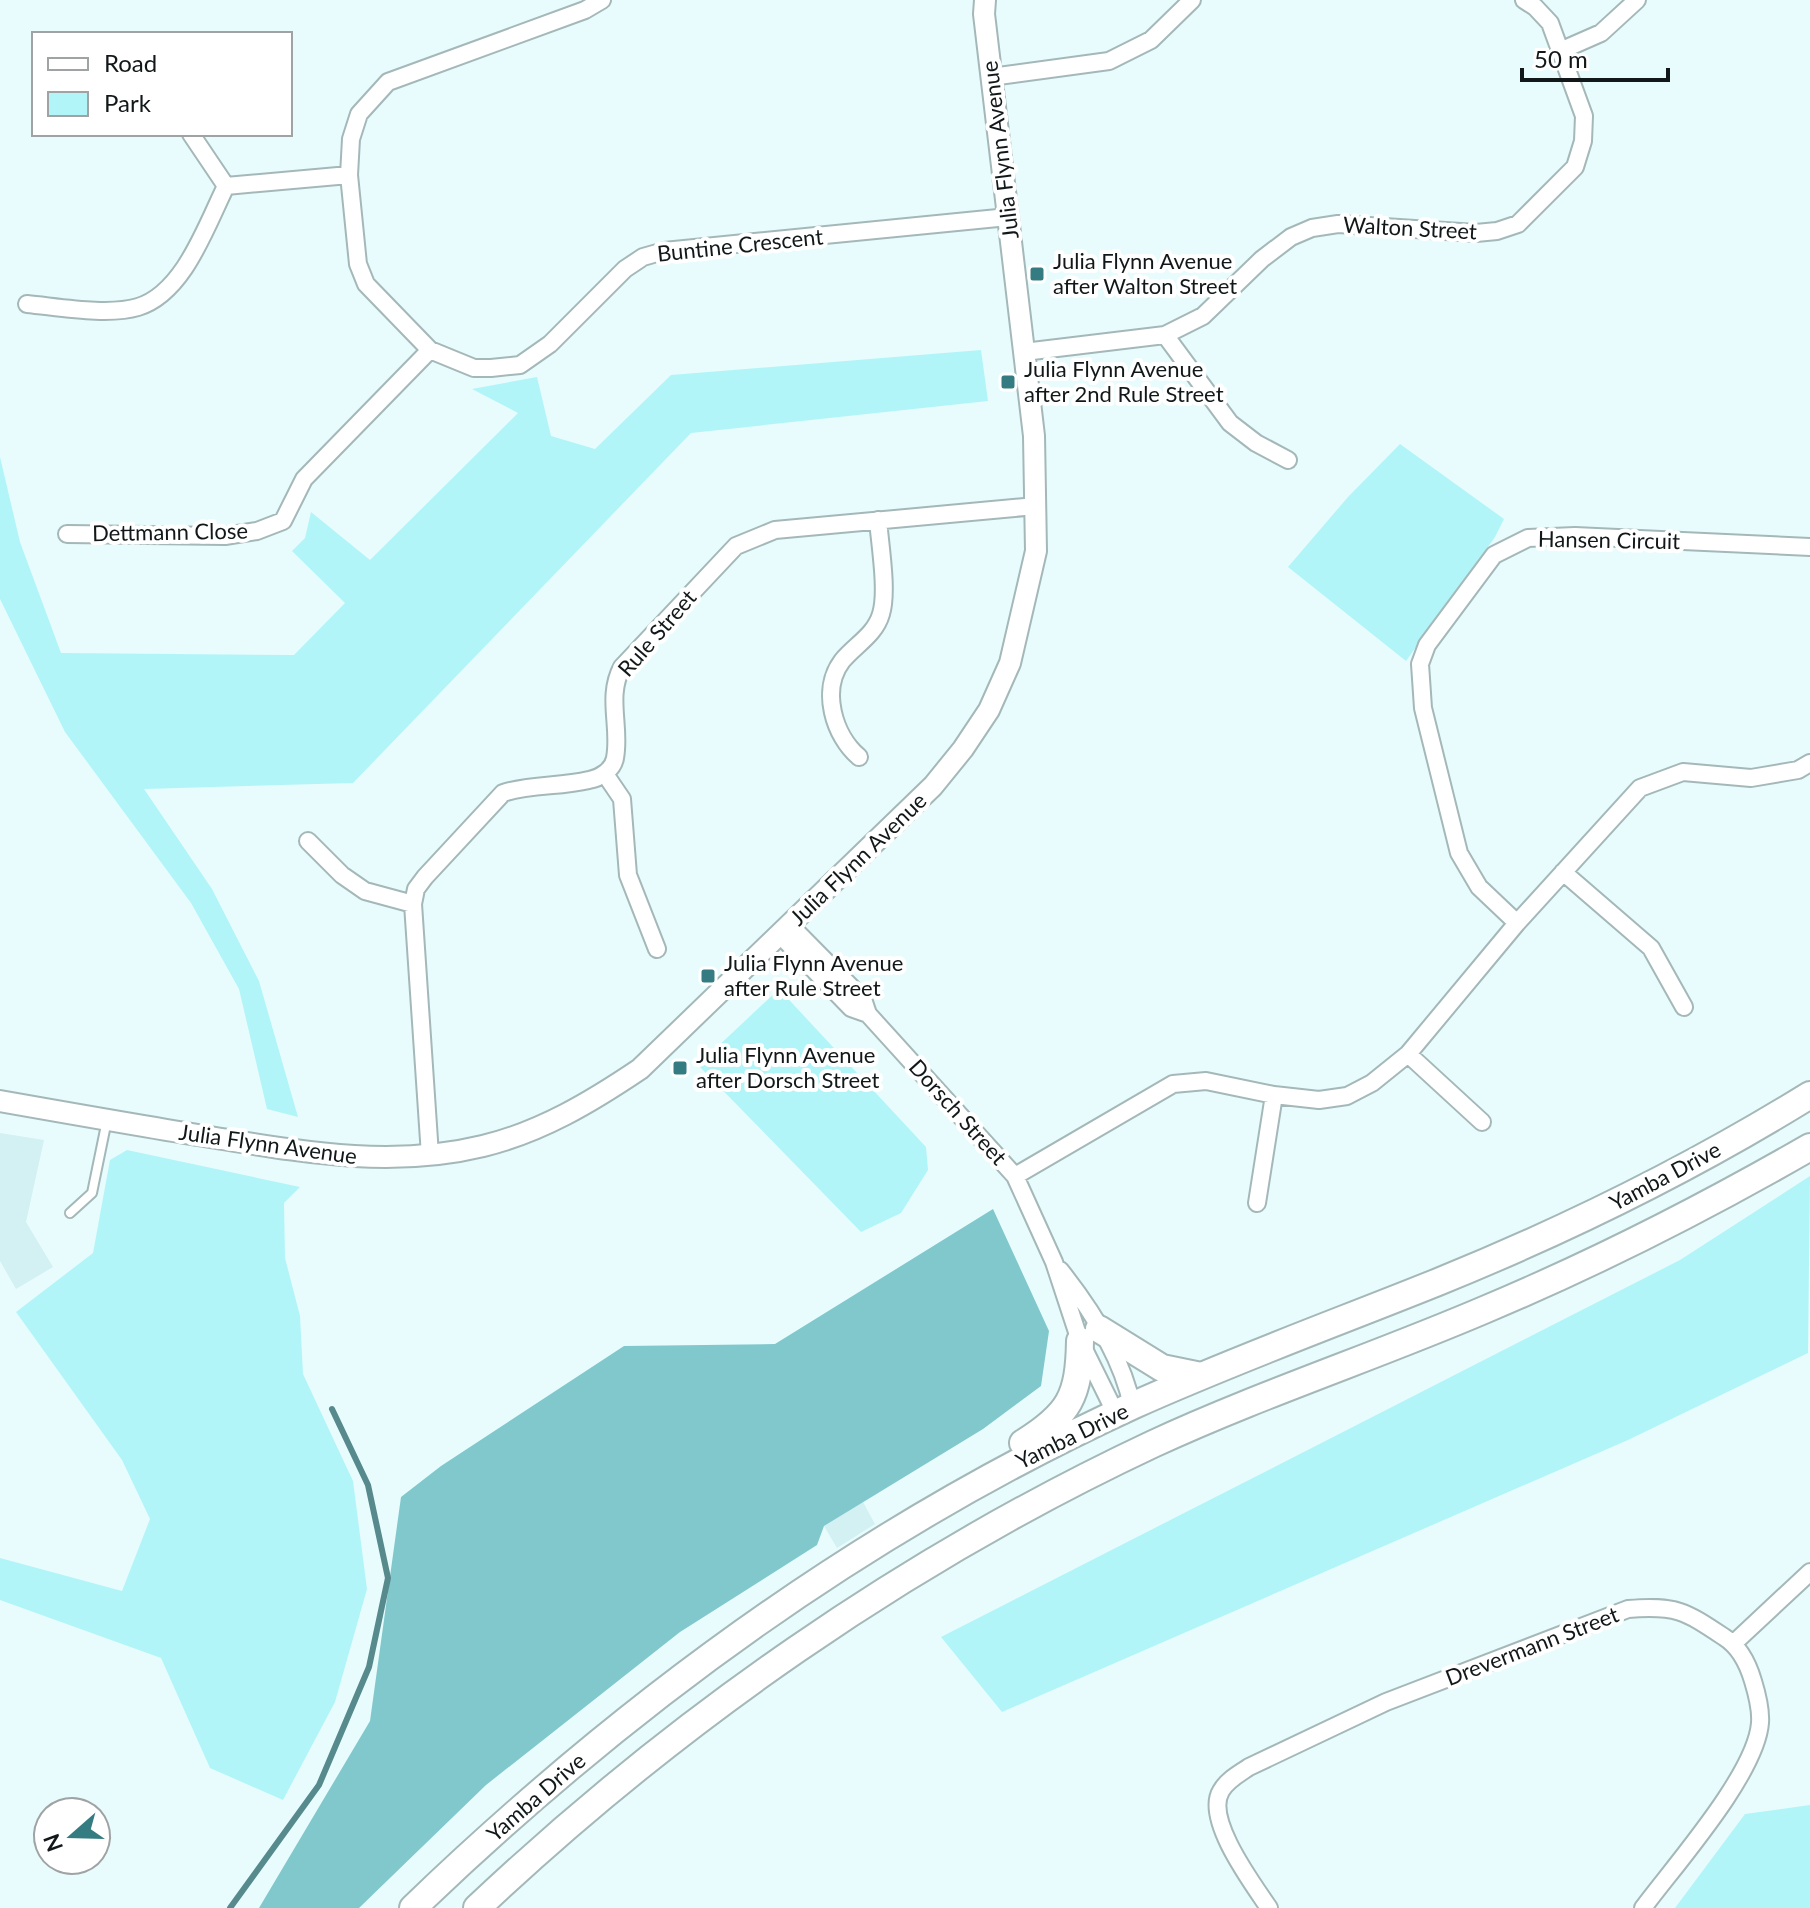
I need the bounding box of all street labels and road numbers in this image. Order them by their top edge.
street label: Julia Flynn Avenue [975,59,1024,241]
street label: Walton Street [1343,211,1478,244]
street label: Buntine Crescent [656,222,824,267]
street label: Dettmann Close [92,517,248,546]
street label: Hansen Circuit [1538,525,1680,554]
street label: Rule Street [612,584,702,682]
street label: Julia Flynn Avenue [784,787,932,931]
street label: Dorsch Street [904,1053,1013,1170]
street label: Julia Flynn Avenue [177,1118,359,1169]
street label: Yamba Drive [1605,1135,1725,1216]
street label: Yamba Drive [1011,1397,1132,1474]
street label: Drevermann Street [1441,1600,1622,1691]
street label: Yamba Drive [481,1747,590,1847]

